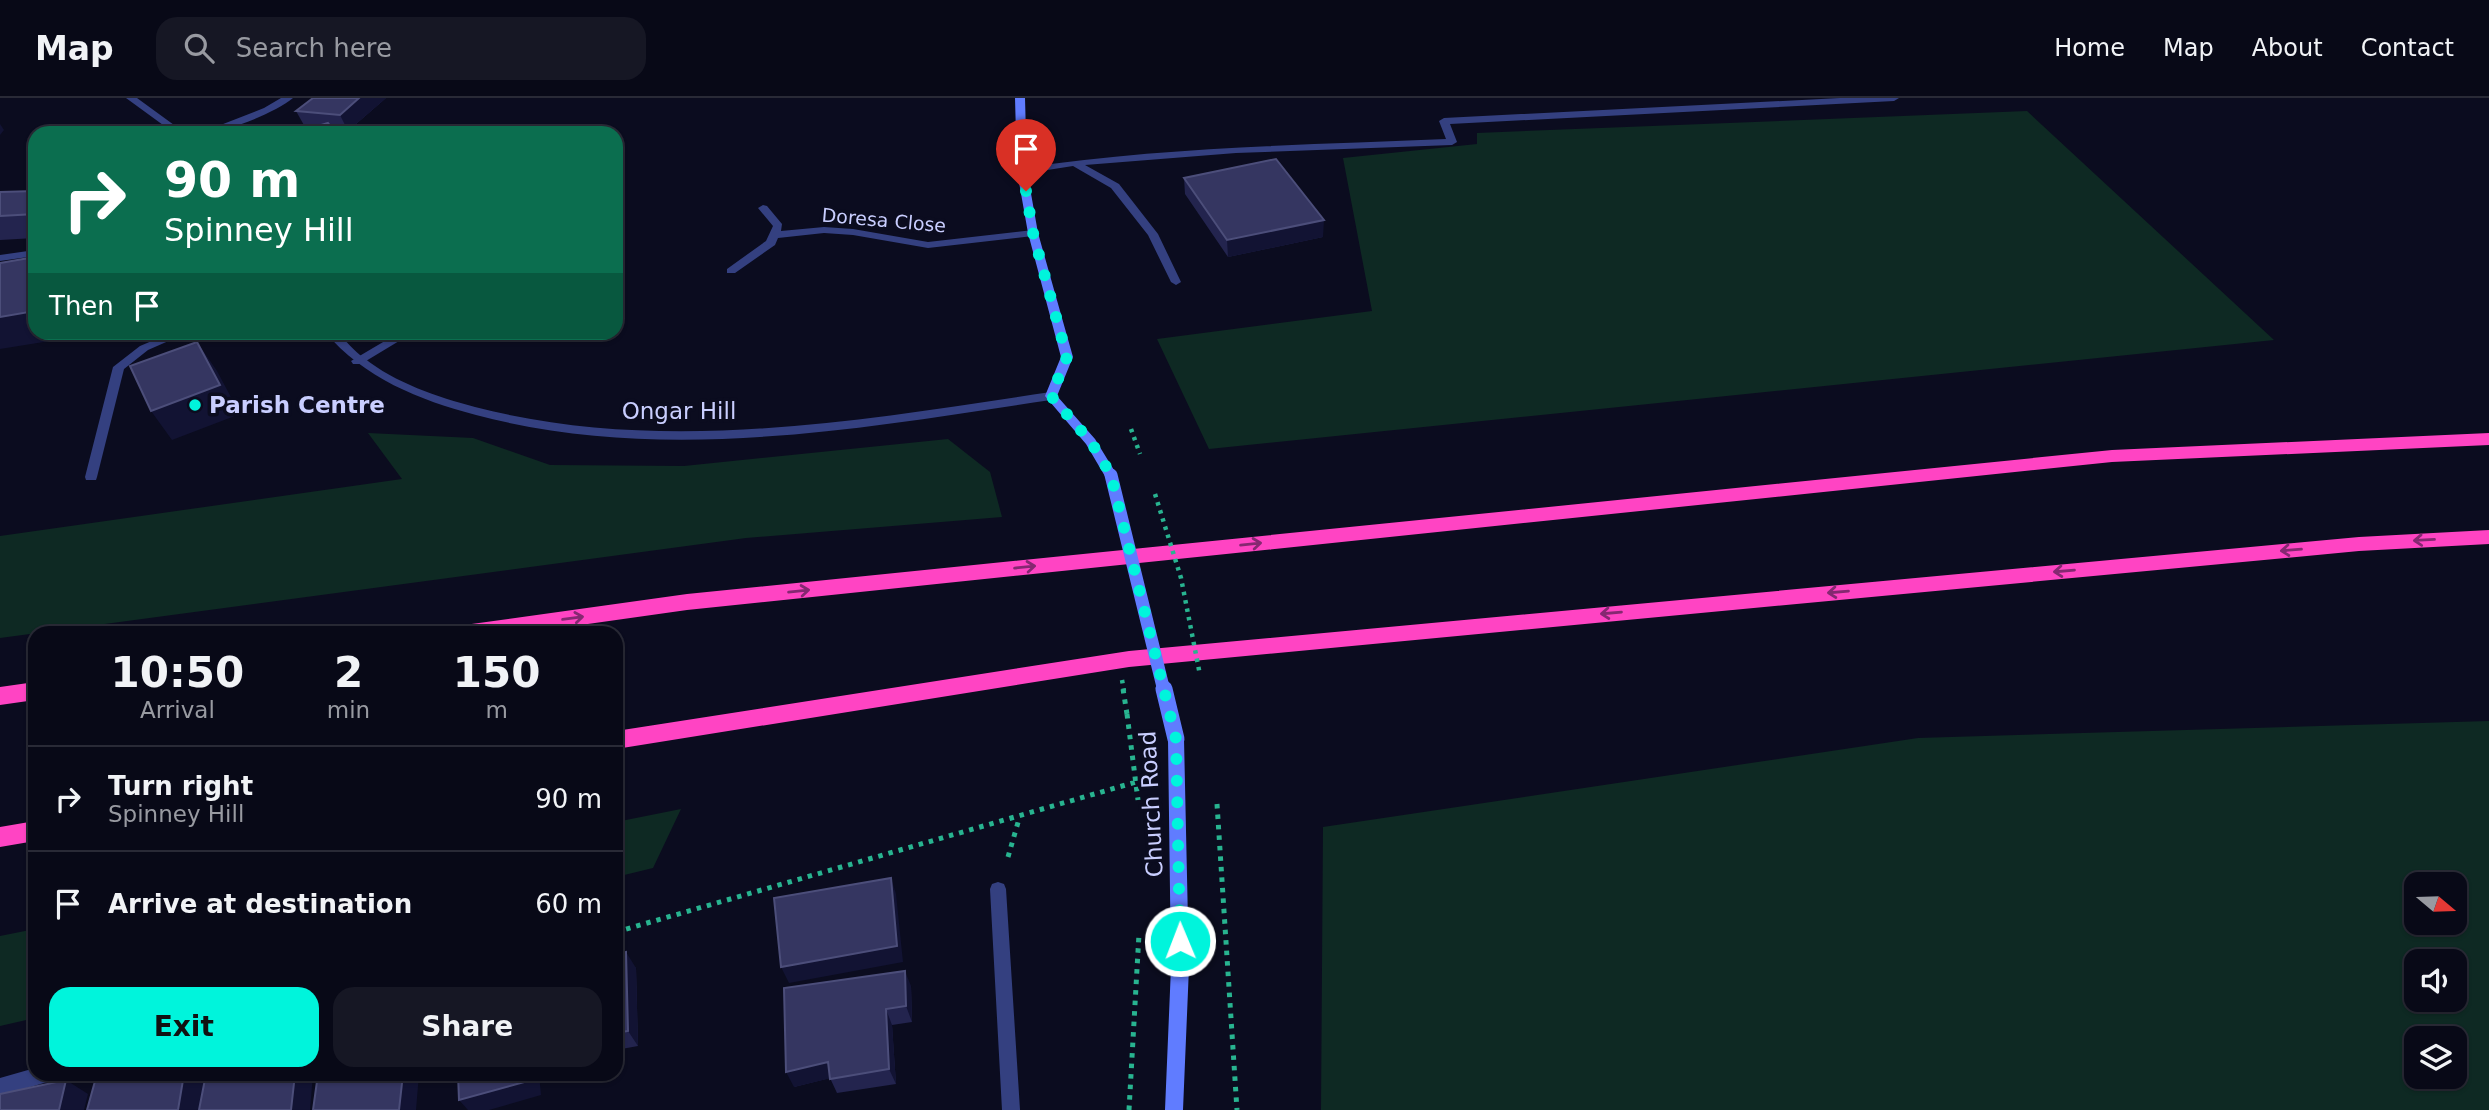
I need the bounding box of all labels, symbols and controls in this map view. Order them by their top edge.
search box [156,17,646,80]
text: Map [35,29,114,68]
icon: search [180,29,218,67]
text: Search here [236,33,392,63]
text: Home [2054,34,2125,62]
text: Map [2163,34,2214,62]
text: About [2252,34,2323,62]
text: Contact [2361,34,2454,62]
pin [996,119,1056,191]
icon: arrive [1007,130,1045,168]
text: 90 m [164,152,300,209]
icon: right [49,154,140,245]
street label: Doresa Close [821,204,947,236]
text: Spinney Hill [164,211,354,249]
icon: arrive [128,287,166,325]
text: Then [49,291,114,321]
place label: Parish Centre [209,392,385,418]
marker: Parish Centre [187,397,203,413]
street label: Ongar Hill [622,398,736,424]
one-way arrow [2413,534,2436,547]
one-way arrow [1240,537,1262,550]
one-way arrow [2280,544,2303,557]
one-way arrow [1013,561,1036,574]
one-way arrow [2054,565,2076,578]
one-way arrow [787,584,810,597]
one-way arrow [1827,586,1850,599]
one-way arrow [1600,606,1623,619]
one-way arrow [561,611,584,624]
text: 10:50 [111,648,244,697]
text: 2 [334,648,363,697]
text: 150 [453,648,540,697]
text: Arrival [140,697,215,723]
text: min [327,697,370,723]
text: m [485,697,508,723]
street label: Church Road [1134,730,1168,878]
text: Turn right [108,771,253,801]
icon: right [49,780,87,818]
text: 90 m [535,784,602,814]
text: Spinney Hill [108,801,244,827]
north arrow [2404,872,2468,934]
map controls [2404,872,2467,1089]
icon: arrive [49,885,87,923]
text: Arrive at destination [108,889,412,919]
text: 60 m [535,889,602,919]
position arrow [1143,904,1217,978]
button: sound [2404,949,2467,1012]
button: Exit [49,987,319,1067]
button: Share [333,987,602,1067]
button: layers [2404,1026,2467,1089]

